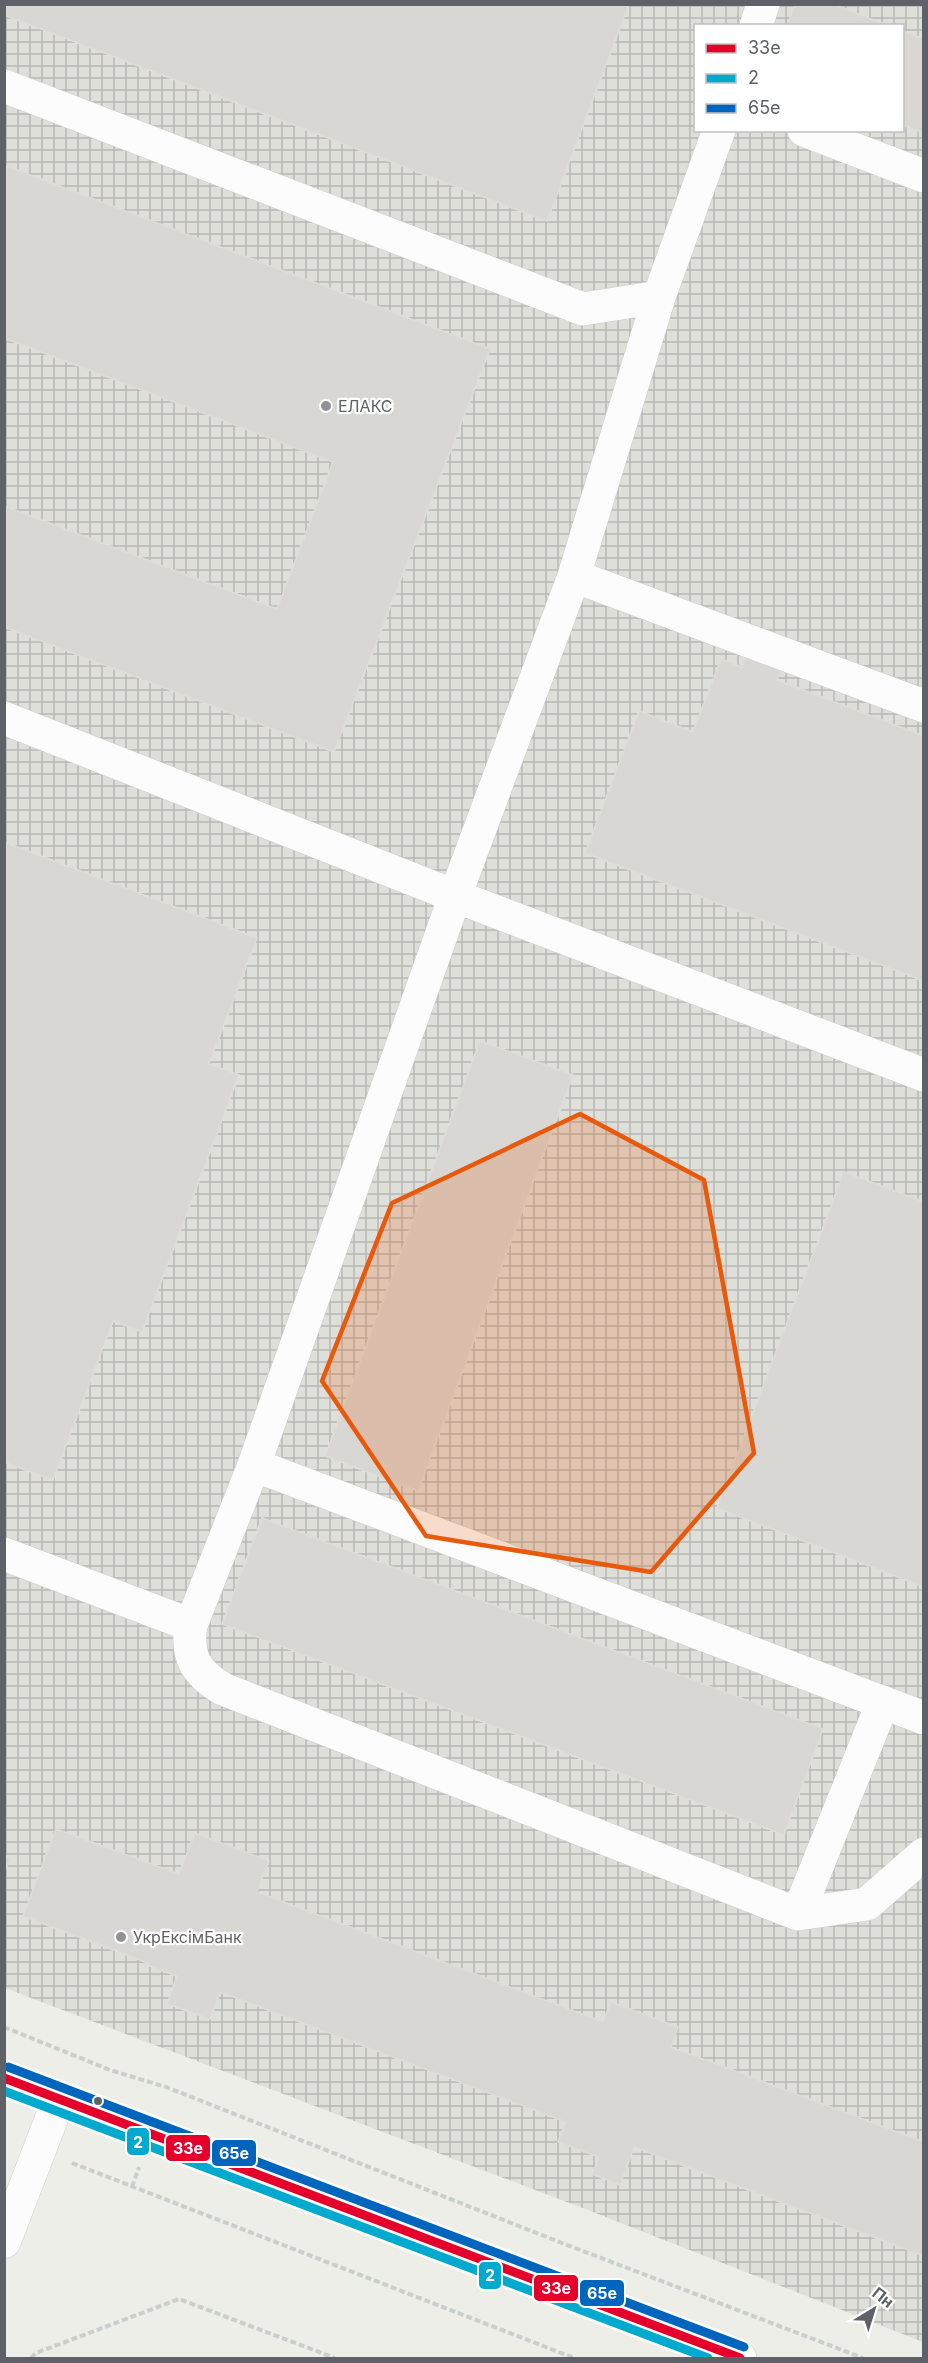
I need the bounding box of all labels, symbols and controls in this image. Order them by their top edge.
legend [694,24,904,132]
text: 33е [748,37,781,58]
text: 2 [748,67,759,88]
text: 65е [748,97,781,118]
place label: ЕЛАКС [338,396,393,416]
marker: ЕЛАКС [319,399,333,413]
place label: УкрЕксімБанк [133,1927,242,1947]
marker: УкрЕксімБанк [114,1930,128,1944]
unlabelled marker [92,2095,104,2107]
line badge: 2 [126,2127,150,2156]
text: 2 [133,2132,143,2152]
line badge: 33е [165,2134,211,2162]
text: 33е [173,2138,203,2158]
line badge: 65е [211,2139,257,2167]
text: 65е [219,2143,249,2163]
line badge: 2 [478,2261,502,2290]
text: 2 [485,2265,495,2285]
line badge: 33е [533,2274,579,2302]
text: 33е [541,2278,571,2298]
line badge: 65е [579,2279,625,2307]
north arrow [844,2279,904,2339]
text: 65е [587,2283,617,2303]
text: Пн [868,2283,898,2312]

